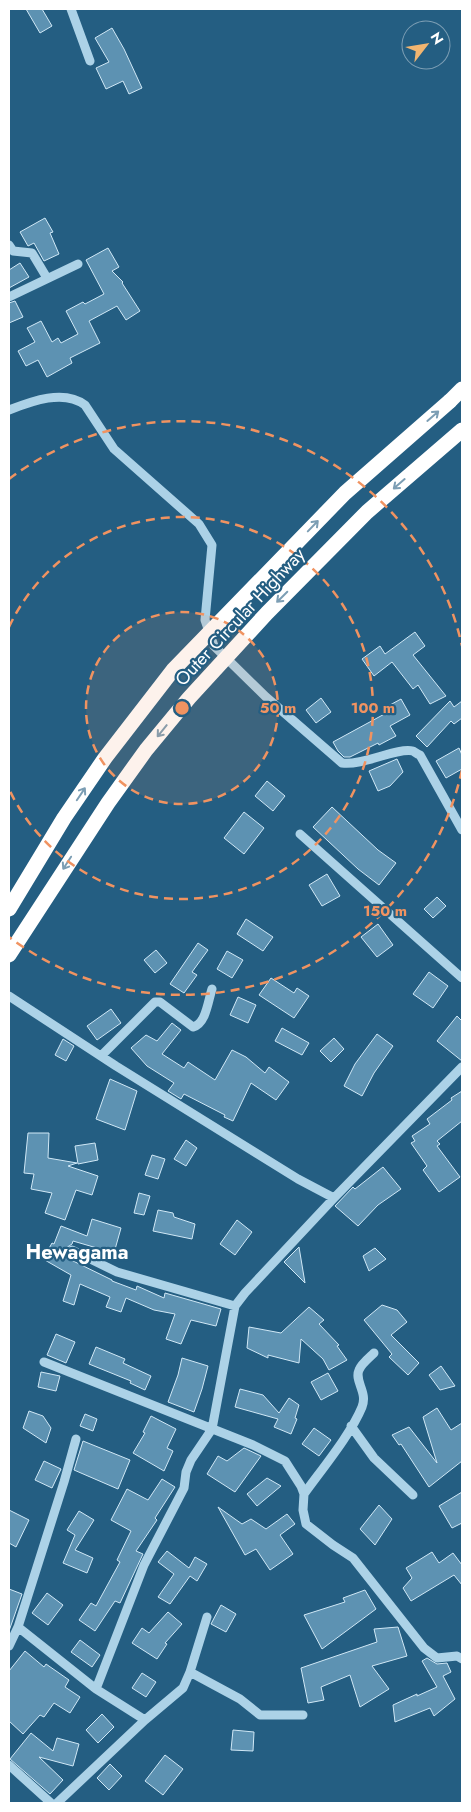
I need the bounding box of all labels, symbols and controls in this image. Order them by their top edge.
north arrow [401,20,451,70]
text: N [426,28,449,48]
one-way arrow [426,411,439,422]
one-way arrow [393,479,406,490]
one-way arrow [307,520,319,532]
street label: Outer Circular Highway [169,542,311,692]
one-way arrow [276,591,288,603]
text: 50 m [260,697,296,719]
text: 100 m [351,697,395,719]
centre of rings [173,699,191,717]
one-way arrow [156,724,167,737]
one-way arrow [76,787,86,801]
one-way arrow [62,856,72,870]
text: 150 m [363,900,407,922]
district label: Hewagama [25,1238,129,1267]

